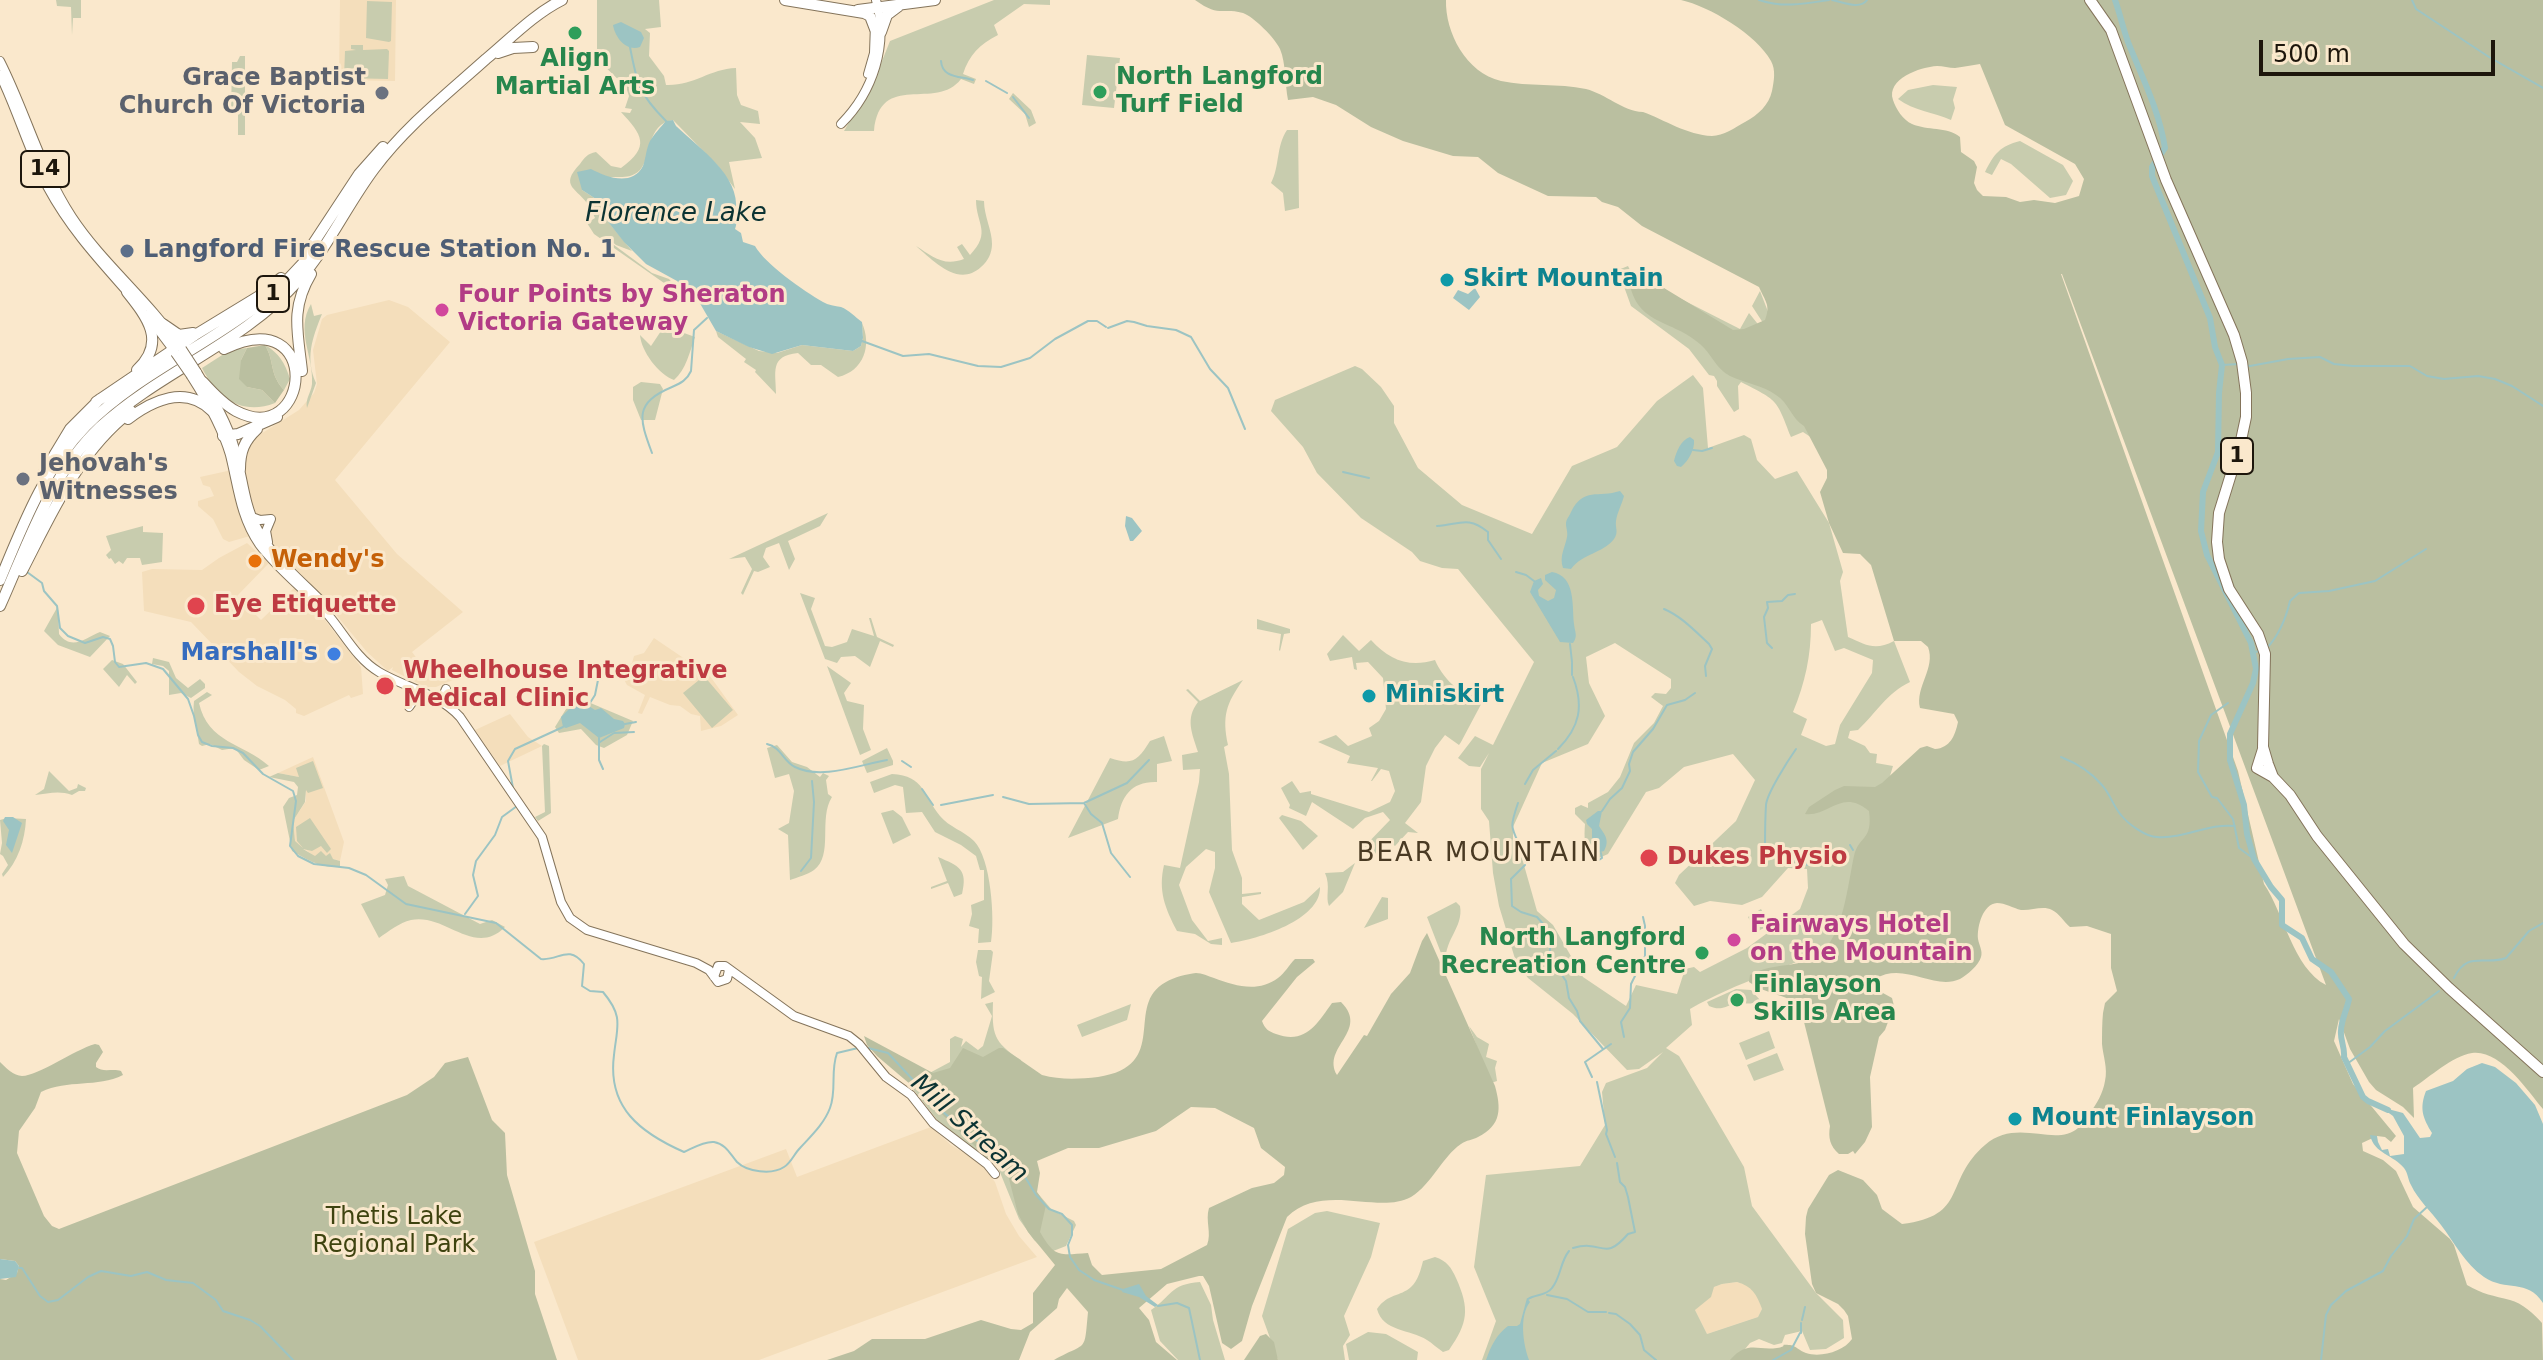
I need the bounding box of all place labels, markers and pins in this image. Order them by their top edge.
marker: Align Martial Arts [566,24,584,42]
place label: Align Martial Arts [495,46,655,102]
place label: North Langford Turf Field [1116,64,1323,120]
place label: Grace Baptist Church Of Victoria [119,65,366,121]
marker: North Langford Turf Field [1091,83,1109,101]
marker: Grace Baptist Church Of Victoria [373,84,391,102]
place label: Langford Fire Rescue Station No. 1 [143,237,616,265]
marker: Langford Fire Rescue Station No. 1 [118,242,136,260]
place label: Skirt Mountain [1463,266,1664,294]
marker: Skirt Mountain [1438,271,1456,289]
place label: Four Points by Sheraton Victoria Gateway [458,282,786,338]
marker: Four Points by Sheraton Victoria Gateway [433,301,451,319]
place label: Jehovah's Witnesses [39,451,178,507]
marker: Jehovah's Witnesses [14,470,32,488]
place label: Wendy's [271,547,384,575]
marker: Wendy's [246,552,264,570]
place label: Eye Etiquette [214,592,397,620]
marker: Eye Etiquette [185,595,207,617]
place label: Marshall's [180,640,318,668]
marker: Marshall's [325,645,343,663]
place label: Wheelhouse Integrative Medical Clinic [403,658,728,714]
marker: Wheelhouse Integrative Medical Clinic [374,675,396,697]
place label: Miniskirt [1385,682,1504,710]
marker: Miniskirt [1360,687,1378,705]
place label: Dukes Physio [1667,844,1848,872]
marker: Dukes Physio [1638,847,1660,869]
place label: Fairways Hotel on the Mountain [1750,912,1973,968]
place label: North Langford Recreation Centre [1441,925,1686,981]
marker: Fairways Hotel on the Mountain [1725,931,1743,949]
marker: North Langford Recreation Centre [1693,944,1711,962]
place label: Finlayson Skills Area [1753,972,1896,1028]
marker: Finlayson Skills Area [1728,991,1746,1009]
place label: Mount Finlayson [2031,1105,2254,1133]
marker: Mount Finlayson [2006,1110,2024,1128]

